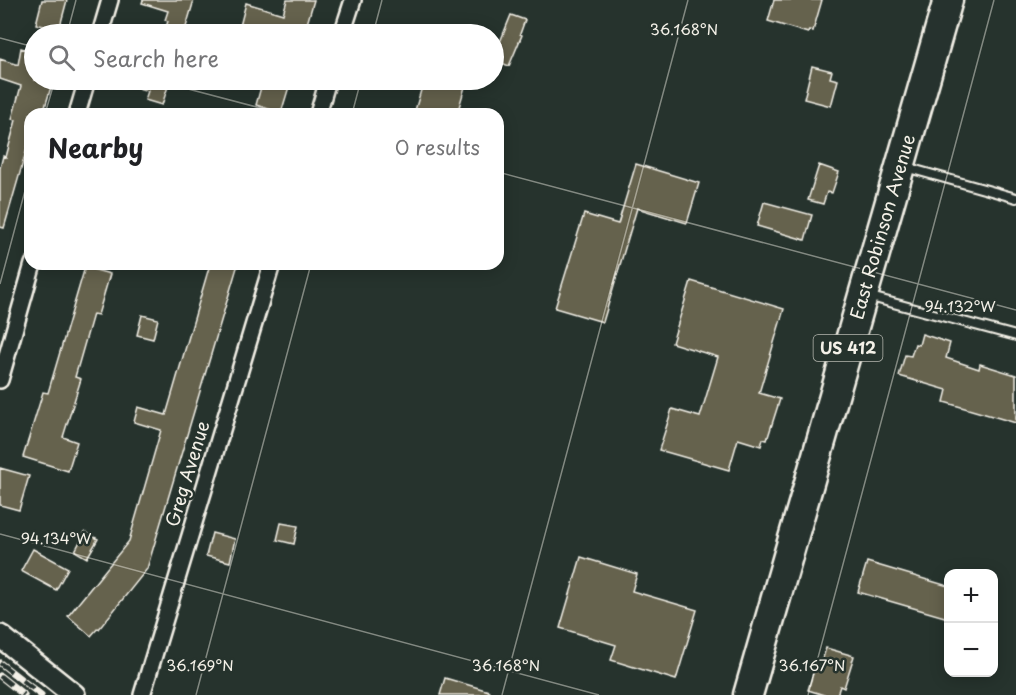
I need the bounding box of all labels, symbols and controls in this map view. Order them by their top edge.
text: 36.168°N [650,17,718,40]
search box [24,24,504,90]
icon: search [45,41,78,74]
text: Search here [93,41,219,74]
text: Nearby [48,128,143,167]
street label: East Robinson Avenue [842,131,921,322]
text: 0 results [395,132,480,162]
text: 94.132°W [924,294,996,317]
road number: US 412 [814,335,882,361]
street label: Greg Avenue [158,417,216,530]
text: 94.134°W [21,526,92,549]
map controls [944,569,998,677]
button: + [944,569,998,623]
button: − [944,623,998,677]
text: 36.169°N [166,653,234,676]
text: 36.168°N [472,653,540,676]
text: 36.167°N [778,653,846,676]

